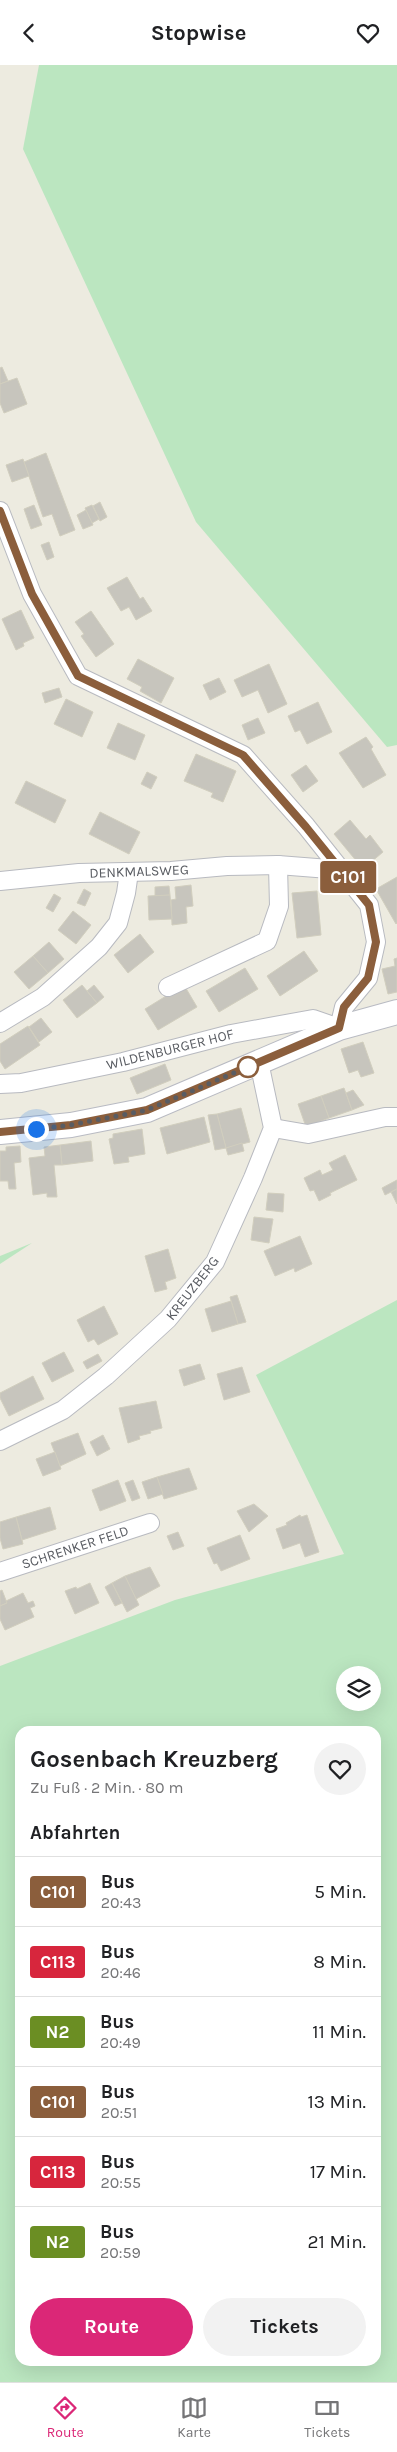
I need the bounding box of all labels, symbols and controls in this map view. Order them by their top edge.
icon: back [15,19,43,47]
icon: heart [354,19,382,47]
text: Stopwise [151,20,246,46]
street label: DENKMALSWEG [89,861,189,882]
line badge: C101 [313,861,383,893]
text: C101 [330,866,366,888]
street label: WILDENBURGER HOF [105,1025,236,1074]
unlabelled marker [237,1056,259,1078]
your location [24,1117,49,1142]
street label: KREUZBERG [162,1253,223,1324]
street label: SCHRENKER FELD [19,1522,131,1573]
map controls [336,1666,381,1711]
button: layers [336,1666,381,1711]
button: heart [314,1743,366,1795]
text: Gosenbach Kreuzberg [30,1745,278,1773]
text: Zu Fuß · 2 Min. · 80 m [30,1778,183,1797]
text: Abfahrten [30,1822,120,1844]
text: Bus [101,1871,135,1893]
text: C101 [40,1881,76,1903]
text: 5 Min. [314,1881,366,1903]
text: 20:43 [101,1893,141,1912]
text: Bus [100,1941,135,1963]
text: C113 [40,1951,75,1973]
text: 8 Min. [313,1951,366,1973]
text: 20:46 [100,1963,141,1982]
text: Bus [100,2011,134,2033]
text: N2 [46,2021,69,2043]
text: 11 Min. [312,2021,366,2043]
text: 20:49 [100,2033,141,2052]
text: Bus [101,2081,135,2103]
text: C101 [40,2091,76,2113]
text: 13 Min. [307,2091,366,2113]
text: 20:51 [101,2103,137,2122]
text: Bus [100,2151,135,2173]
text: C113 [40,2161,75,2183]
text: 17 Min. [310,2161,366,2183]
text: 20:55 [100,2173,141,2192]
text: Bus [100,2221,134,2243]
text: N2 [46,2231,69,2253]
text: 21 Min. [308,2231,366,2253]
text: 20:59 [100,2243,141,2262]
button: Route [30,2298,193,2356]
button: Tickets [203,2298,366,2356]
tab: Route [47,2394,84,2441]
tab: Karte [177,2394,211,2441]
tab: Tickets [304,2394,350,2441]

